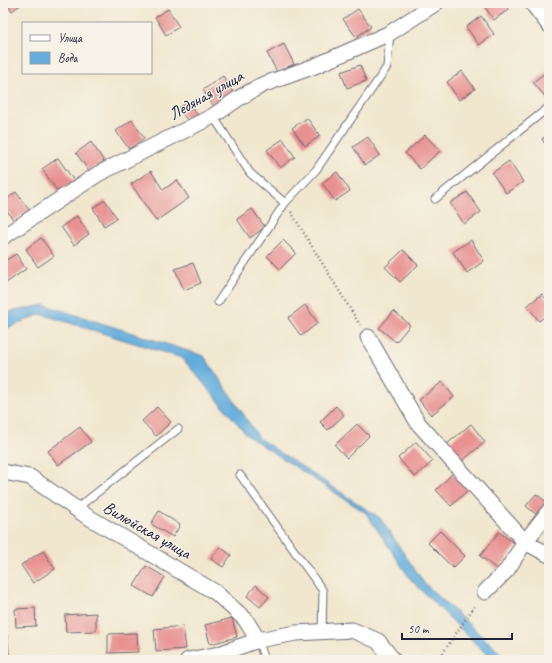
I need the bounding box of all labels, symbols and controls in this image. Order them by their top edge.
legend [22,22,152,74]
text: Улица [58,30,83,46]
text: Вода [58,50,79,66]
street label: Ледяная улица [165,65,248,125]
street label: Вилюйская улица [99,496,196,564]
scale bar [402,615,512,641]
text: 50 m [408,621,430,637]

